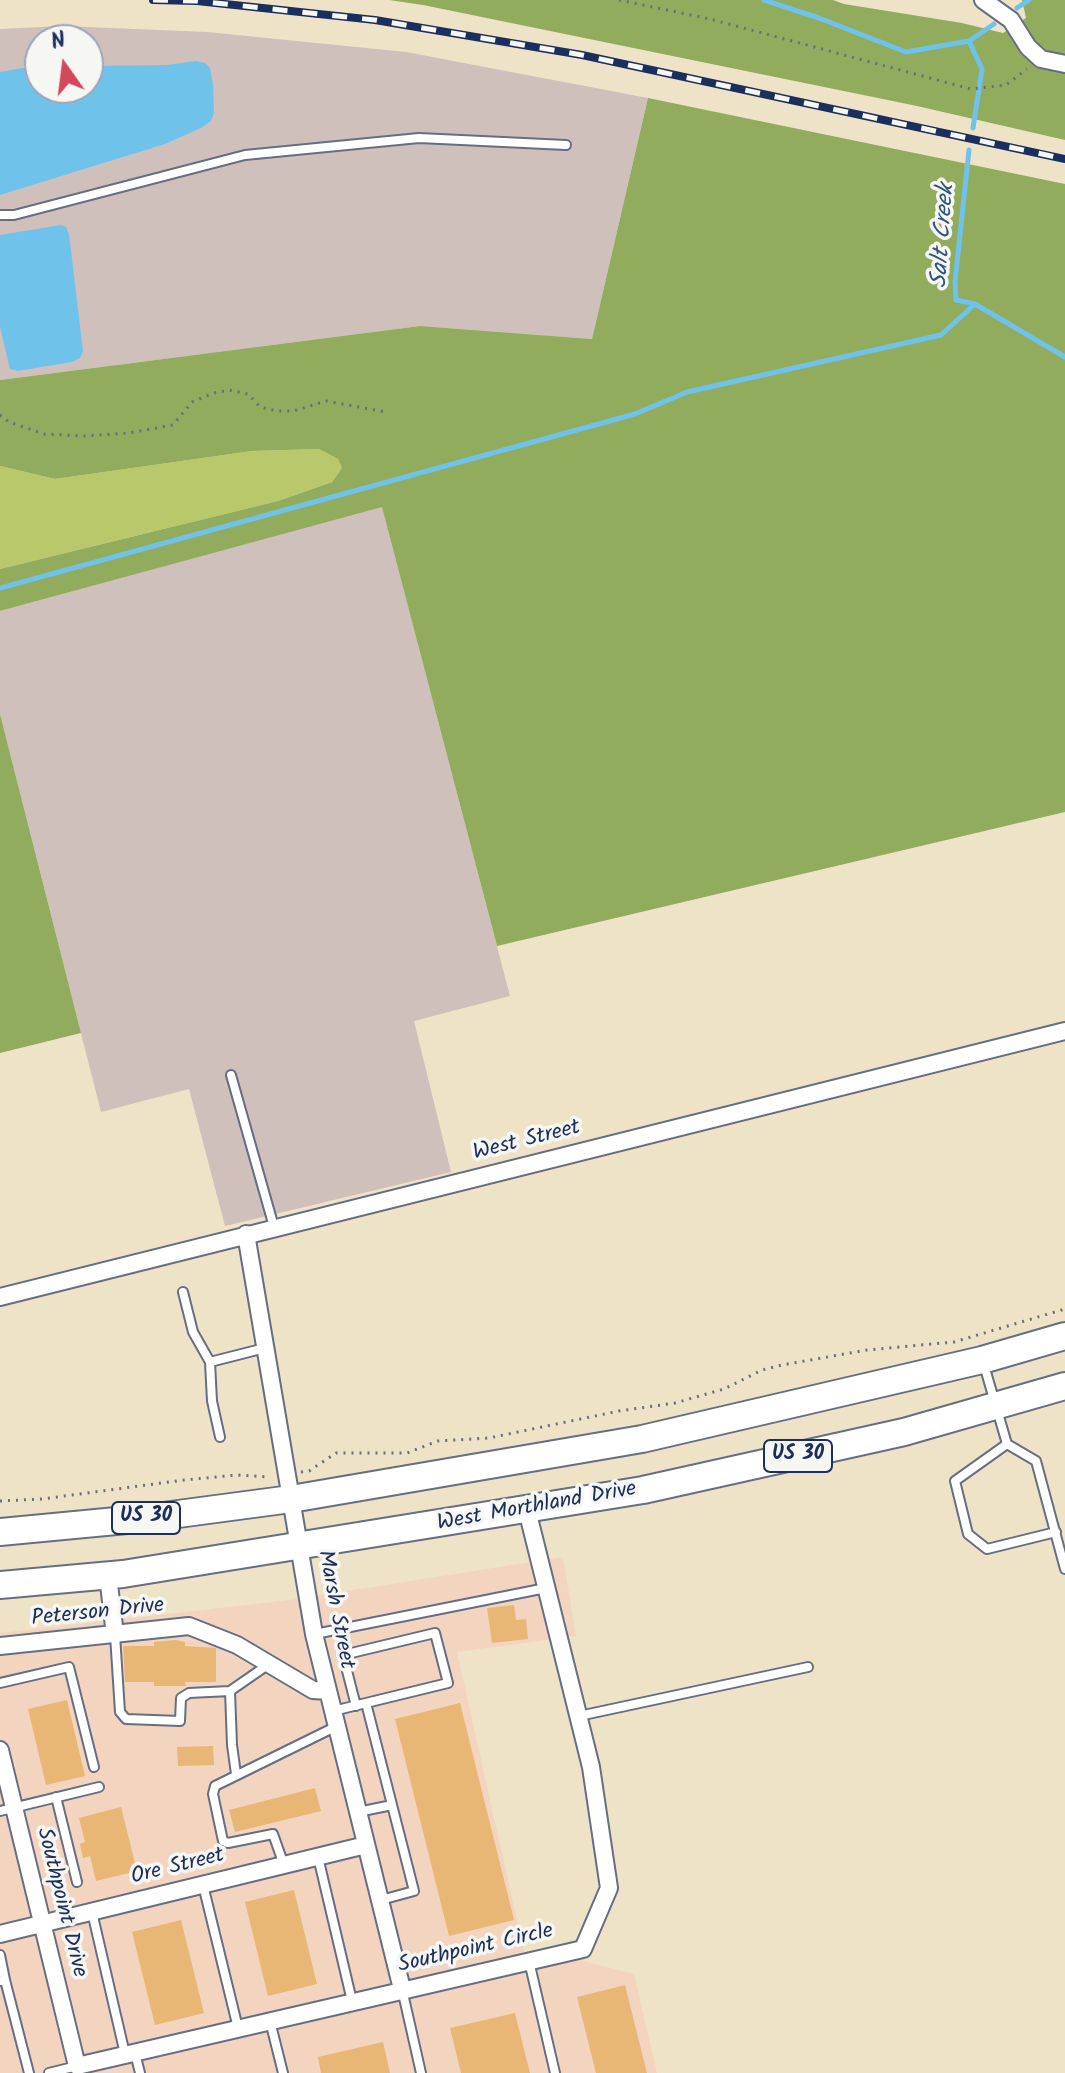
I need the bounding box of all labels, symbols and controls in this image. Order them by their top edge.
north arrow [24,24,104,104]
text: N [48,24,70,61]
water label: Salt Creek [927,183,963,289]
street label: West Street [471,1116,583,1168]
road number: US 30 [764,1440,832,1472]
street label: West Morthland Drive [435,1477,639,1539]
road number: US 30 [112,1502,180,1534]
street label: Marsh Street [310,1548,358,1672]
street label: Peterson Drive [30,1594,166,1634]
street label: Southpoint Drive [29,1825,91,1981]
street label: Ore Street [129,1844,227,1892]
street label: Southpoint Circle [396,1919,556,1981]

